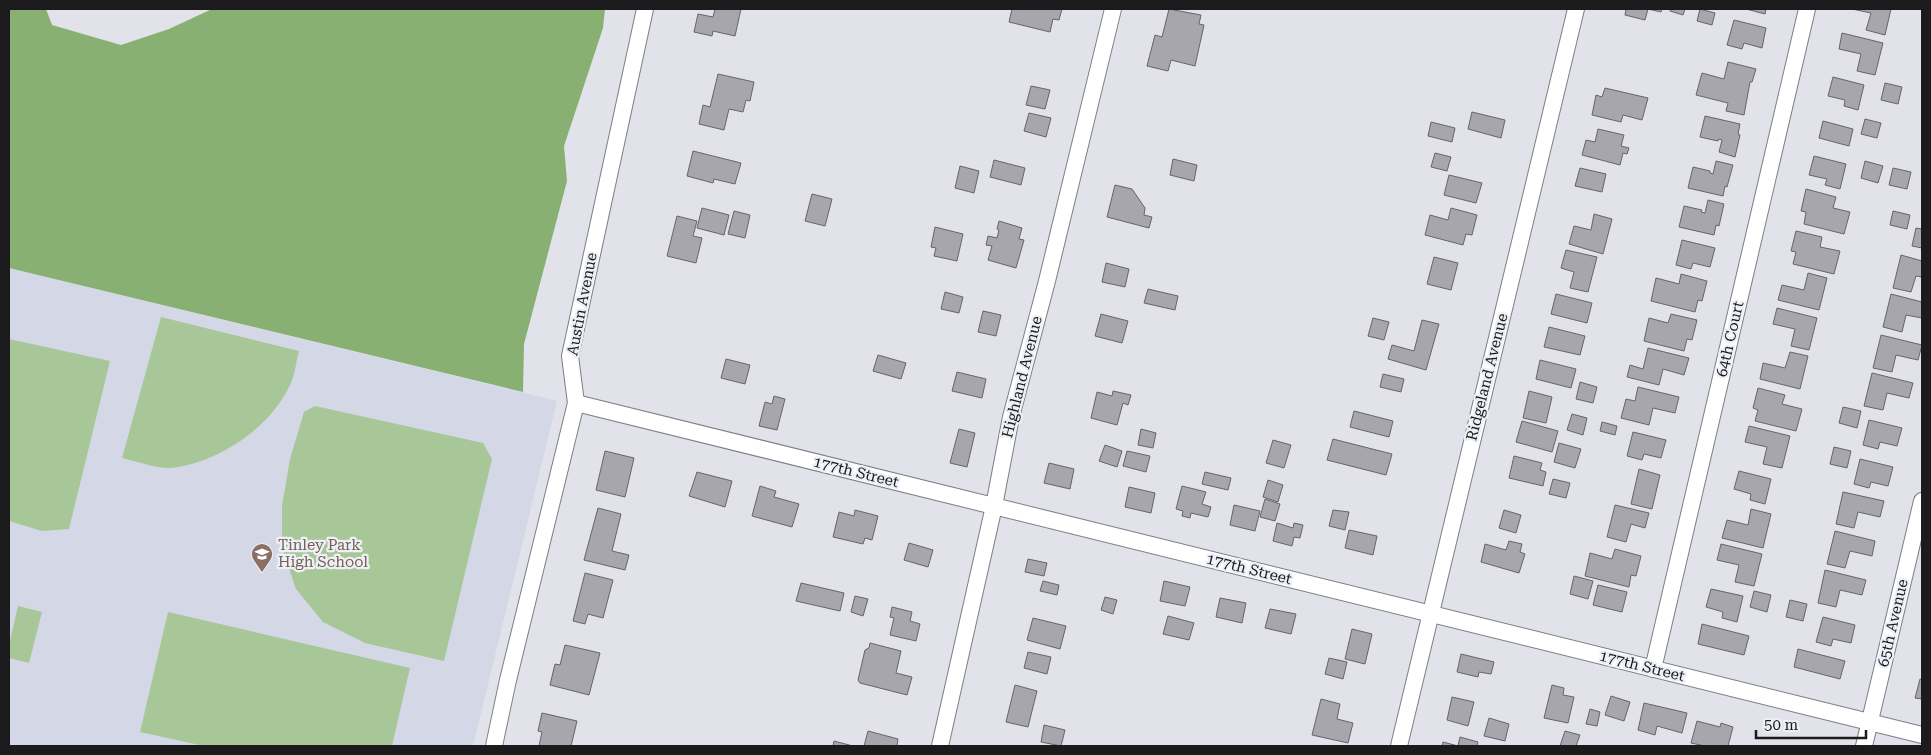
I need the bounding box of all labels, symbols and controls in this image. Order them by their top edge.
street label: Austin Avenue [563,251,601,357]
street label: 64th Court [1713,299,1748,379]
street label: Ridgeland Avenue [1462,311,1512,443]
street label: Highland Avenue [998,314,1046,440]
street label: 177th Street [811,453,901,491]
place label: Tinley Park High School [278,536,368,571]
school or university icon: Tinley Park High School [250,542,274,573]
street label: 177th Street [1204,550,1294,588]
street label: 65th Avenue [1874,577,1912,669]
street label: 177th Street [1597,647,1687,685]
scale bar [1756,708,1866,740]
text: 50 m [1764,716,1799,734]

